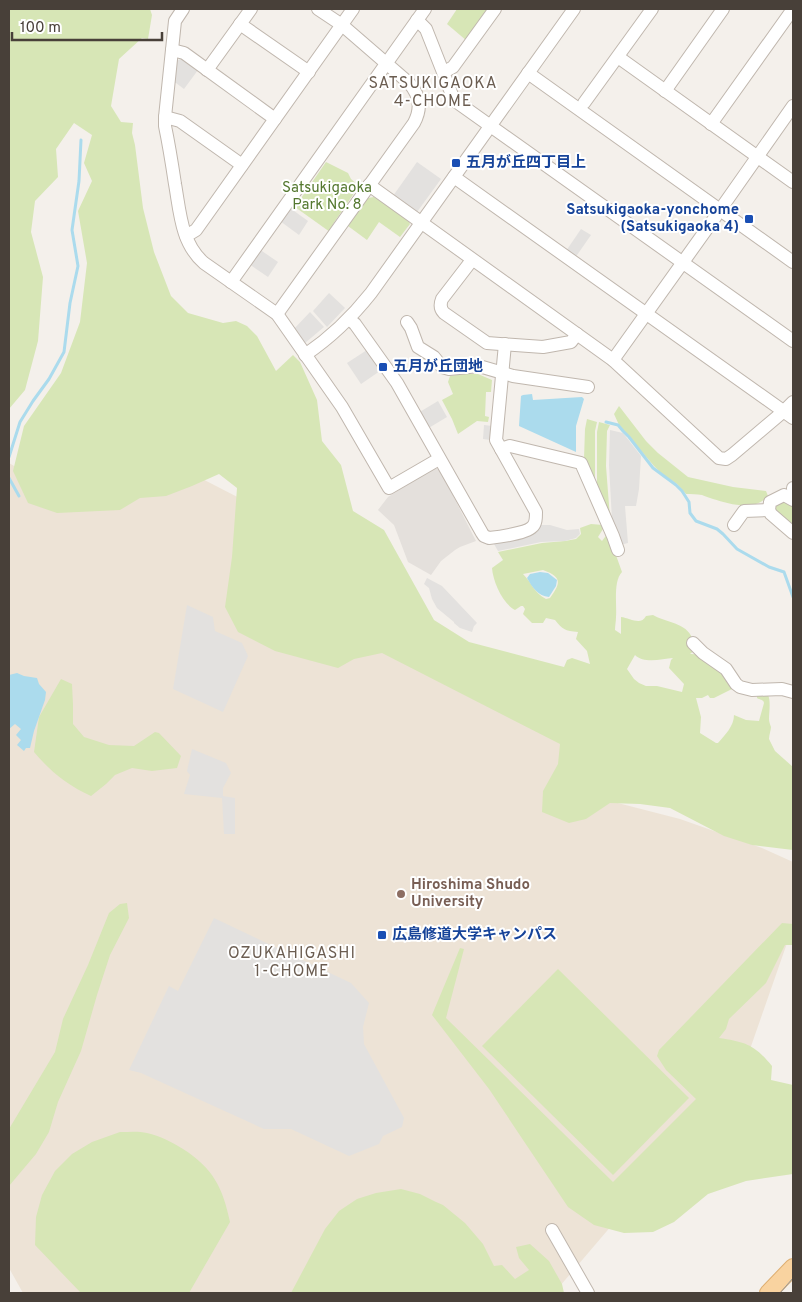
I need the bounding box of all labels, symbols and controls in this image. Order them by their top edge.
scale bar [12,10,162,42]
text: 100 m [20,19,61,38]
district label: SATSUKIGAOKA 4-CHOME [368,74,498,112]
place label: 五月が丘四丁目上 [466,154,586,173]
marker: 五月が丘四丁目上 [450,157,462,169]
park label: Satsukigaoka Park No. 8 [282,179,372,215]
place label: Satsukigaoka-yonchome (Satsukigaoka 4) [566,201,739,237]
marker: Satsukigaoka-yonchome (Satsukigaoka 4) [743,213,755,225]
place label: 五月が丘団地 [393,358,483,377]
marker: 五月が丘団地 [377,361,389,373]
place label: Hiroshima Shudo University [411,876,530,912]
marker: Hiroshima Shudo University [395,888,407,900]
place label: 広島修道大学キャンパス [392,925,557,945]
marker: 広島修道大学キャンパス [376,929,388,941]
district label: OZUKAHIGASHI 1-CHOME [228,944,356,982]

